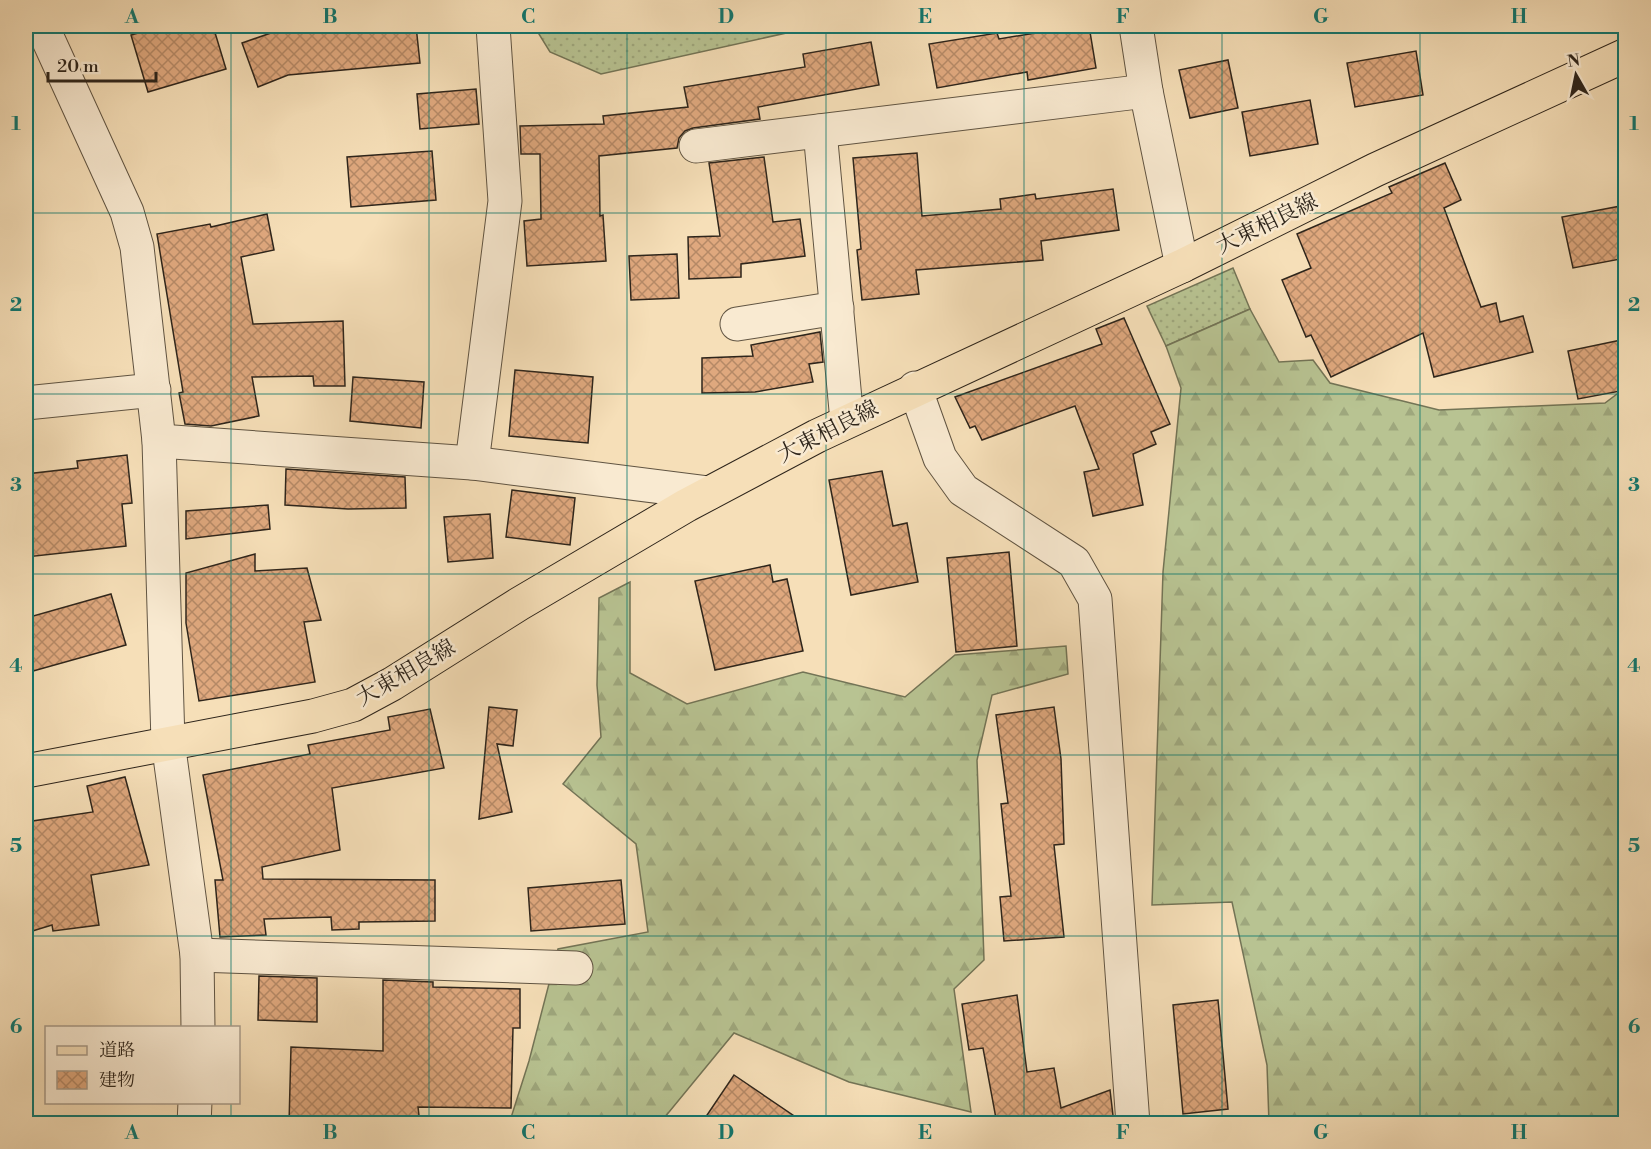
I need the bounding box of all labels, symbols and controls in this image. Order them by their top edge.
text: A [124,5,140,30]
text: B [322,5,338,30]
text: C [521,5,535,30]
text: D [718,5,734,30]
text: E [918,5,932,30]
text: F [1116,5,1130,30]
text: G [1313,5,1329,30]
text: H [1511,5,1528,30]
scale bar [48,45,156,83]
north arrow [1546,45,1606,105]
text: N [1566,50,1582,72]
text: 20 m [57,55,99,78]
text: 1 [11,112,21,137]
text: 1 [1629,112,1639,137]
street label: 大東相良線 [1212,188,1322,260]
text: 2 [10,293,22,318]
text: 2 [1628,293,1640,318]
street label: 大東相良線 [773,395,883,469]
text: 3 [10,473,22,498]
text: 3 [1628,473,1640,498]
street label: 大東相良線 [352,634,460,712]
text: 4 [9,654,23,679]
text: 4 [1627,654,1641,679]
text: 5 [10,834,22,859]
text: 5 [1628,834,1640,859]
text: 6 [10,1015,23,1040]
text: 6 [1628,1015,1641,1040]
legend [45,1026,240,1104]
text: 道路 [99,1039,135,1062]
text: 建物 [99,1069,135,1092]
text: A [124,1121,140,1146]
text: B [322,1121,338,1146]
text: C [521,1121,535,1146]
text: D [718,1121,734,1146]
text: E [918,1121,932,1146]
text: F [1116,1121,1130,1146]
text: G [1313,1121,1329,1146]
text: H [1511,1121,1528,1146]

